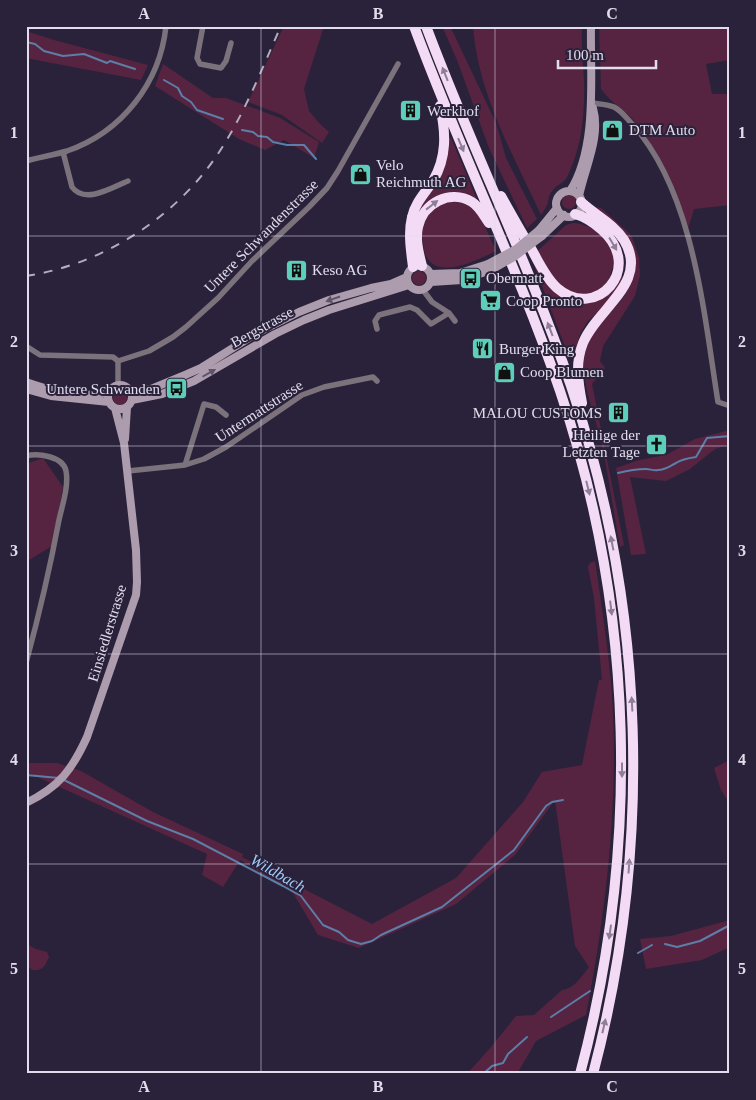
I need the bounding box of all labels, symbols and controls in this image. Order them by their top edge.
text: A [138,5,150,22]
text: B [373,5,384,22]
text: C [606,5,618,22]
scale bar [558,38,656,70]
text: 100 m [566,47,604,63]
one-way arrow [440,67,448,81]
building icon: Werkhof [399,99,423,123]
place label: Werkhof [427,103,479,119]
shop icon: DTM Auto [601,118,625,142]
place label: DTM Auto [629,122,695,138]
text: 1 [10,124,18,141]
text: 1 [738,124,746,141]
one-way arrow [457,138,465,153]
place label: Velo Reichmuth AG [376,157,467,190]
shop icon: Velo Reichmuth AG [348,162,372,186]
street label: Untere Schwandenstrasse [201,176,321,296]
one-way arrow [425,200,438,211]
one-way arrow [608,237,617,250]
building icon: Keso AG [284,258,308,282]
place label: Keso AG [312,262,368,278]
bus stop icon: Obermatt [458,266,482,290]
place label: Obermatt [486,270,543,286]
supermarket icon: Coop Pronto [478,289,502,313]
place label: Coop Pronto [506,293,582,309]
one-way arrow [325,295,340,303]
street label: Bergstrasse [228,303,296,351]
one-way arrow [545,321,553,336]
text: 2 [10,333,18,350]
text: 2 [738,333,746,350]
restaurant icon: Burger King [471,337,495,361]
place label: Burger King [499,341,575,357]
shop icon: Coop Blumen [492,360,516,384]
place label: Coop Blumen [520,364,604,380]
one-way arrow [203,369,216,378]
bus stop icon: Untere Schwanden [164,377,188,401]
street label: Untermattstrasse [212,377,306,445]
place label: Untere Schwanden [46,381,160,397]
building icon: MALOU CUSTOMS [606,401,630,425]
place label: MALOU CUSTOMS [473,405,602,421]
place label: Heilige der Letzten Tage [563,427,640,460]
church icon: Heilige der Letzten Tage [644,432,668,456]
one-way arrow [584,480,592,495]
one-way arrow [608,534,616,550]
text: 3 [10,542,18,559]
text: 3 [738,542,746,559]
street label: Einsiedlerstrasse [85,582,129,684]
one-way arrow [608,600,616,616]
one-way arrow [628,695,636,711]
text: 4 [10,751,18,768]
text: 4 [738,751,746,768]
one-way arrow [618,762,626,778]
water label: Wildbach [248,851,308,895]
one-way arrow [626,858,634,874]
one-way arrow [606,924,614,940]
text: 5 [10,960,18,977]
text: 5 [738,960,746,977]
one-way arrow [600,1019,608,1034]
text: A [138,1078,150,1095]
text: B [373,1078,384,1095]
text: C [606,1078,618,1095]

